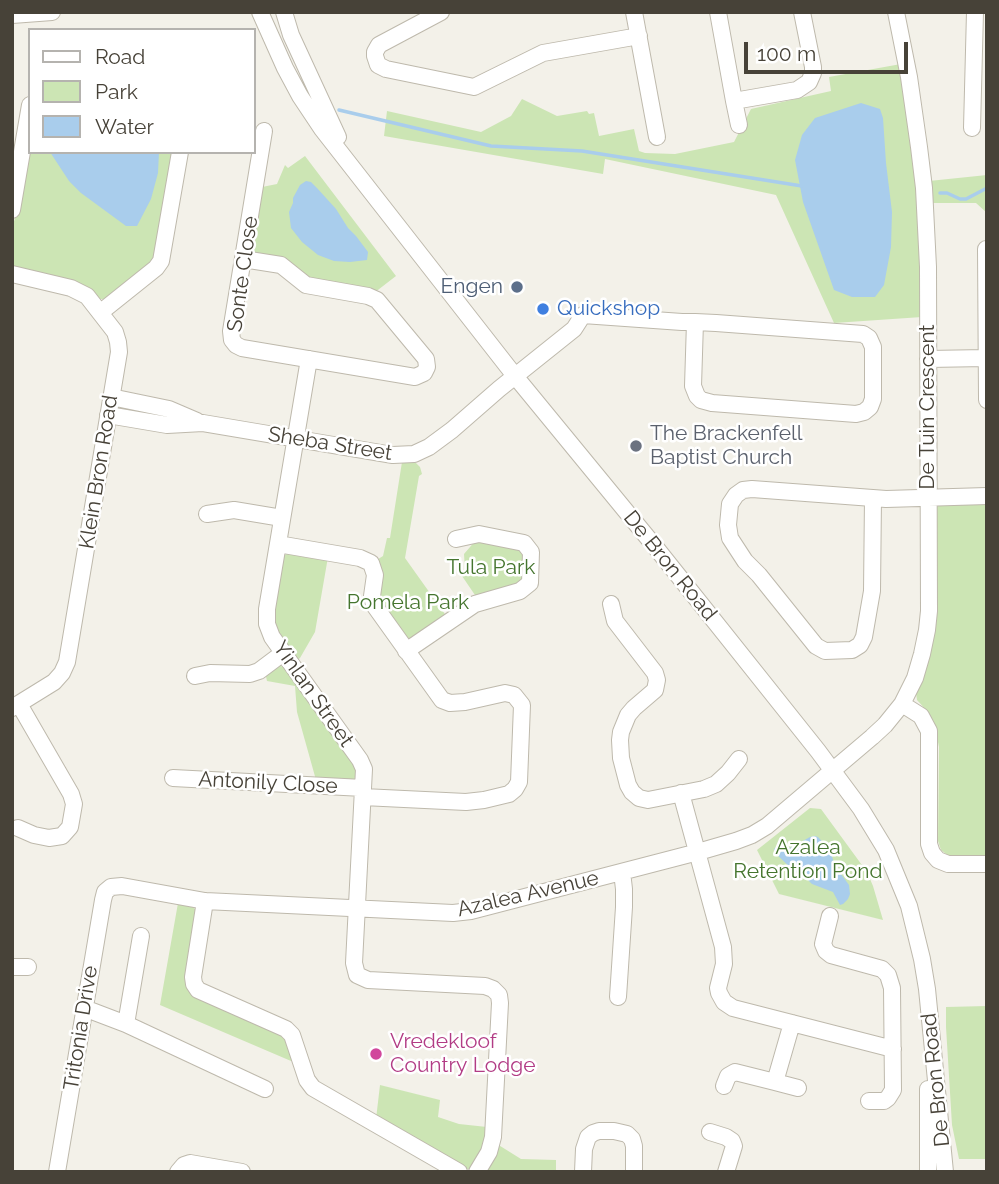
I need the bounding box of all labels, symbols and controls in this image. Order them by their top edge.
legend [28,28,256,154]
scale bar [747,28,912,72]
text: 100 m [757,41,816,66]
text: Road [95,44,145,69]
text: Park [95,79,138,104]
text: Water [95,114,154,139]
street label: Sonte Close [222,214,264,334]
place label: Engen [441,274,503,300]
marker: Engen [509,279,525,295]
place label: Quickshop [557,296,660,322]
marker: Quickshop [535,301,551,317]
street label: De Tuin Crescent [915,324,941,490]
street label: Klein Bron Road [74,393,124,551]
place label: The Brackenfell Baptist Church [650,421,802,471]
street label: Sheba Street [266,422,394,466]
marker: The Brackenfell Baptist Church [628,438,644,454]
street label: De Bron Road [618,506,722,626]
park label: Tula Park [447,555,535,581]
park label: Pomela Park [347,590,469,616]
street label: Yinlan Street [267,636,359,752]
street label: Antonily Close [198,767,338,799]
park label: Azalea Retention Pond [733,835,883,885]
street label: Azalea Avenue [455,865,601,923]
street label: Tritonia Drive [59,964,103,1092]
street label: De Bron Road [916,1012,956,1148]
place label: Vredekloof Country Lodge [390,1029,536,1079]
marker: Vredekloof Country Lodge [368,1046,384,1062]

